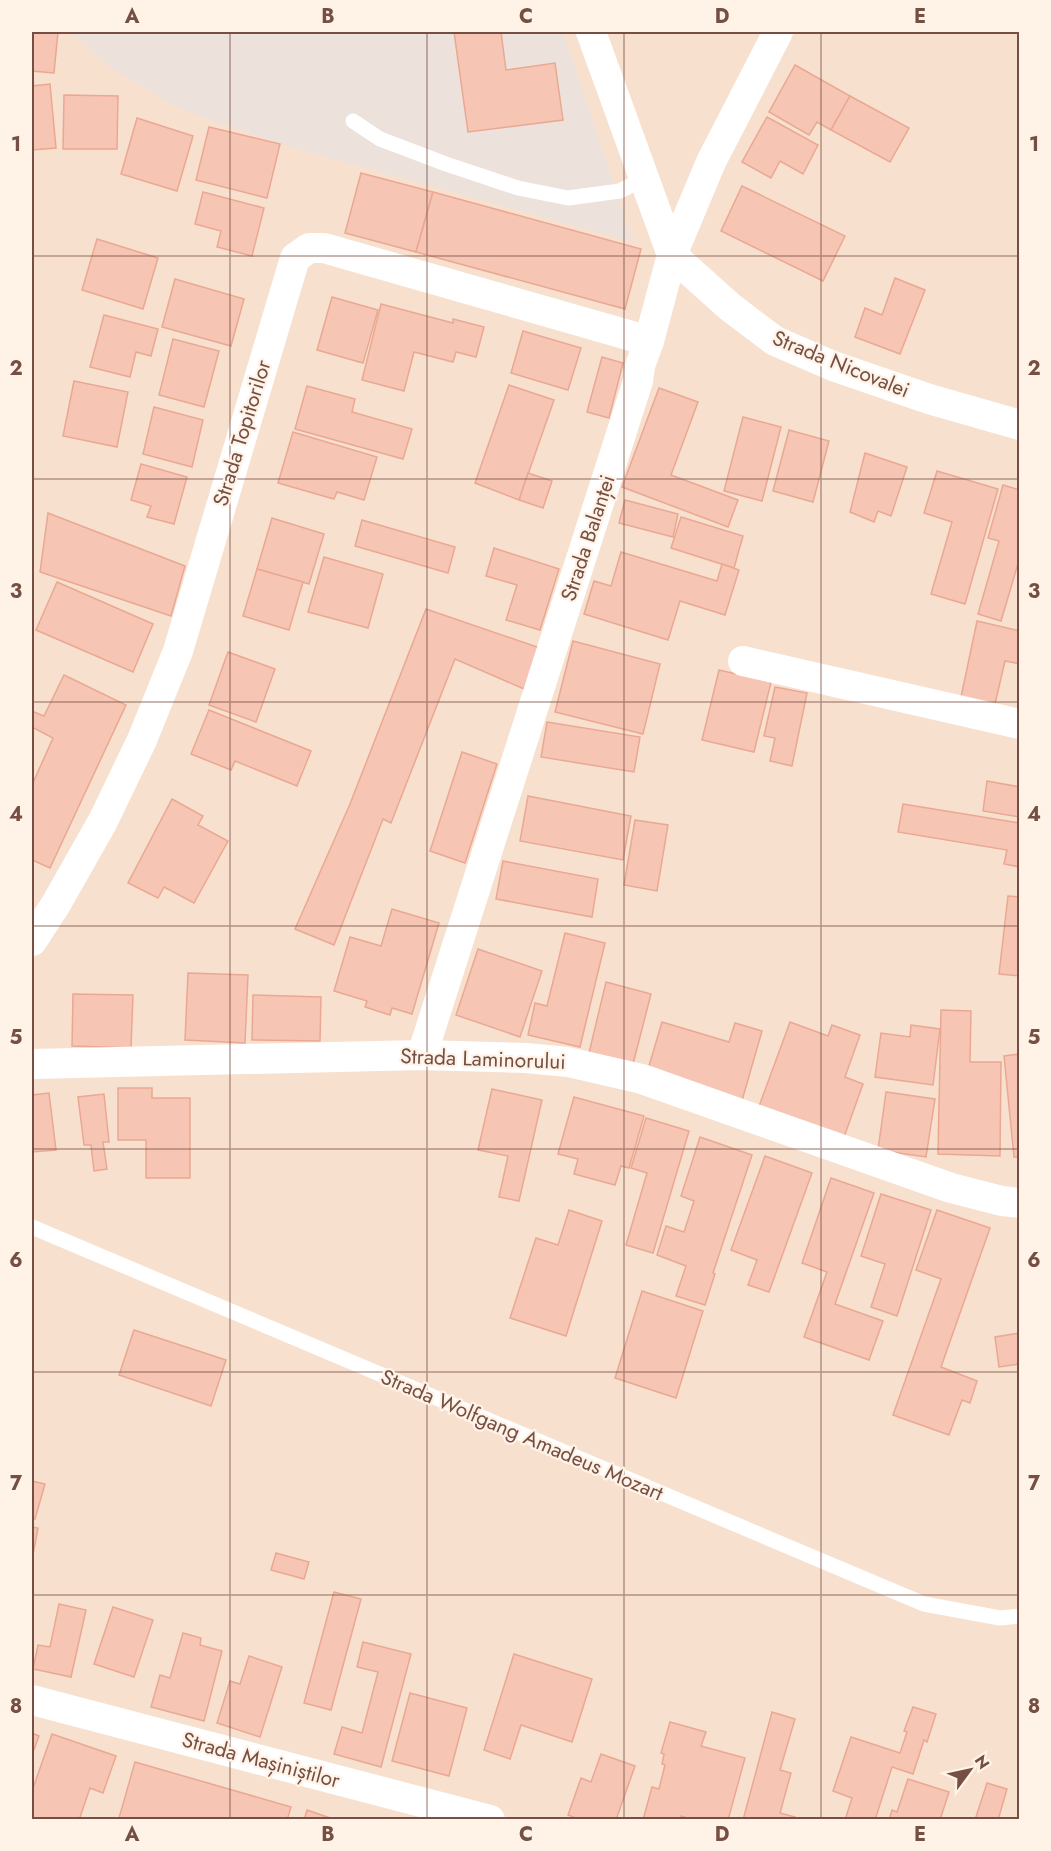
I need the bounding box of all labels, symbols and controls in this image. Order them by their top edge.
text: A [124,2,140,31]
text: B [321,2,335,31]
text: C [519,2,533,31]
text: D [715,2,729,31]
text: E [914,2,926,31]
text: 1 [11,130,21,159]
text: 1 [1029,130,1039,159]
street label: Strada Nicovalei [768,323,914,405]
text: 2 [9,354,23,383]
text: 2 [1027,354,1041,383]
street label: Strada Topitorilor [206,355,279,510]
street label: Strada Balanței [553,471,623,605]
text: 3 [10,577,22,606]
text: 3 [1028,577,1040,606]
text: 4 [9,800,23,829]
text: 4 [1027,800,1041,829]
text: 5 [10,1023,23,1052]
text: 5 [1028,1023,1041,1052]
street label: Strada Laminorului [400,1041,566,1077]
text: 6 [9,1246,23,1275]
text: 6 [1027,1246,1041,1275]
street label: Strada Wolfgang Amadeus Mozart [376,1362,668,1508]
text: 7 [10,1469,23,1498]
text: 7 [1028,1469,1041,1498]
text: 8 [10,1692,22,1721]
text: 8 [1028,1692,1040,1721]
street label: Strada Mașiniștilor [179,1725,344,1796]
north arrow [940,1740,1000,1800]
text: N [969,1751,995,1774]
text: A [124,1820,140,1849]
text: B [321,1820,335,1849]
text: C [519,1820,533,1849]
text: D [715,1820,729,1849]
text: E [914,1820,926,1849]

